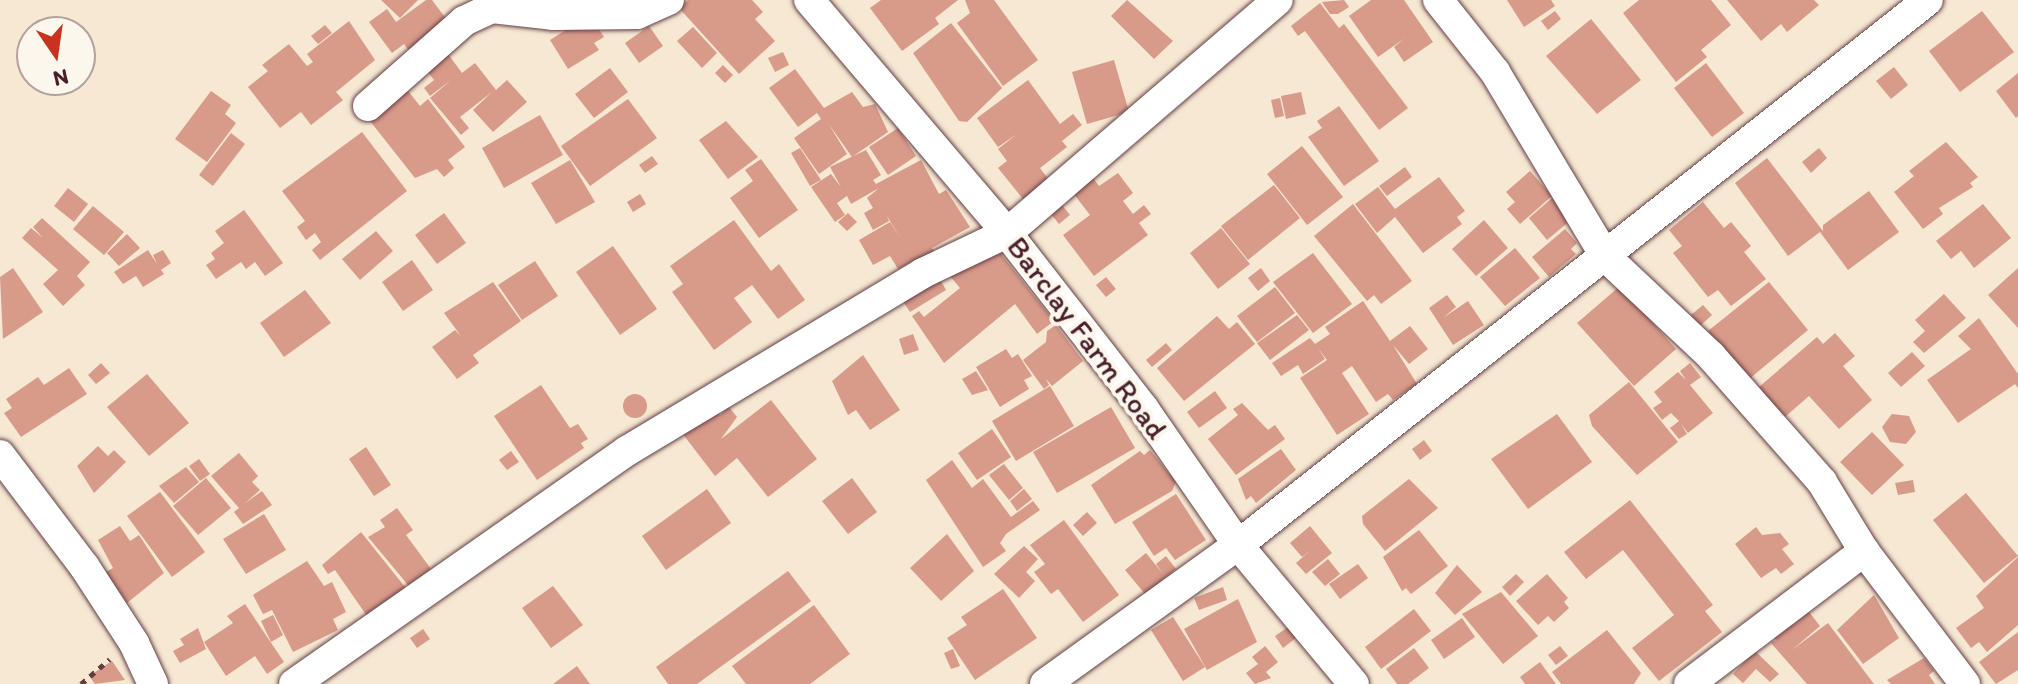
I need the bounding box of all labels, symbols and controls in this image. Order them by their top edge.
north arrow [16,16,96,96]
text: N [51,63,71,93]
street label: Barclay Farm Road [1000,231,1174,445]

